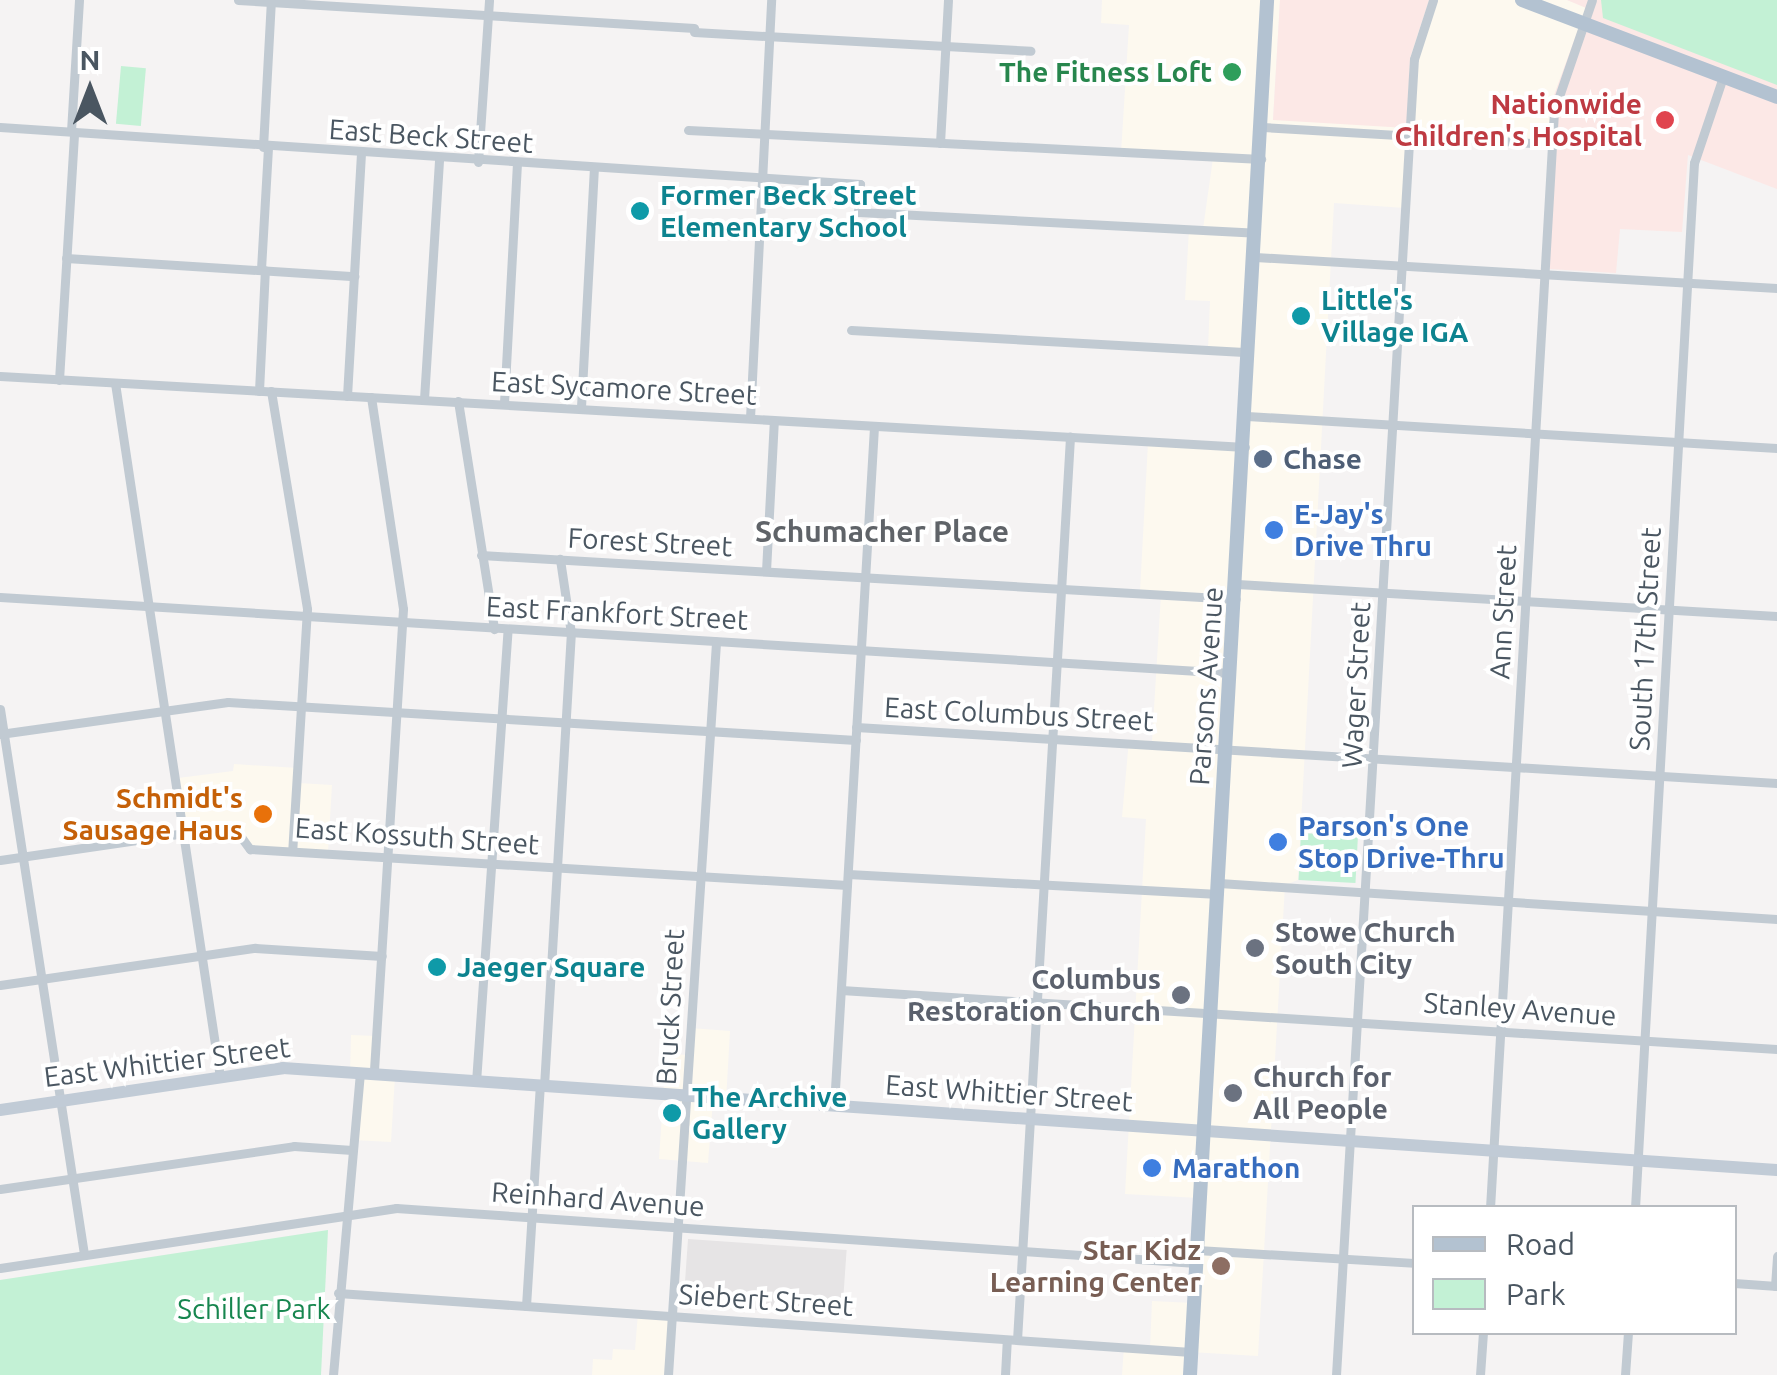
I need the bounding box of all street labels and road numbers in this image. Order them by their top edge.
street label: East Beck Street [328,112,534,160]
street label: East Sycamore Street [490,364,758,412]
street label: Forest Street [567,521,733,563]
street label: South 17th Street [1622,526,1668,752]
street label: Ann Street [1483,544,1523,680]
street label: Parsons Avenue [1182,586,1230,786]
street label: East Frankfort Street [485,589,749,637]
street label: Wager Street [1335,601,1377,769]
street label: East Columbus Street [883,690,1155,738]
street label: East Kossuth Street [294,811,540,861]
street label: Bruck Street [649,928,691,1086]
street label: Stanley Avenue [1423,986,1617,1032]
street label: East Whittier Street [42,1030,292,1094]
street label: East Whittier Street [884,1068,1134,1118]
street label: Reinhard Avenue [490,1175,706,1223]
street label: Siebert Street [678,1277,854,1323]

